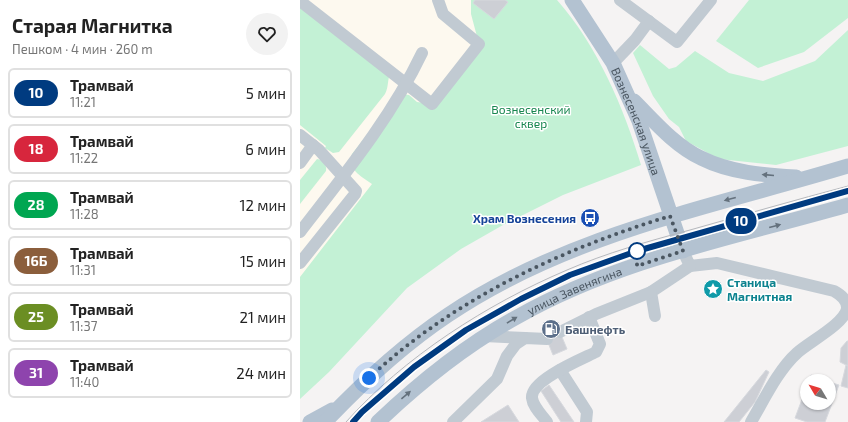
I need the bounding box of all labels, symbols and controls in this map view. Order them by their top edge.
button: heart [246,13,288,55]
text: Старая Магнитка [12,14,173,37]
text: Пешком · 4 мин · 260 m [12,41,153,57]
street label: Вознесенская улица [609,65,664,177]
text: Трамвай [70,76,134,94]
text: 10 [29,84,43,101]
text: 5 мин [246,84,286,102]
text: 11:21 [70,94,96,110]
park label: Вознесенский cквер [491,102,571,130]
text: Трамвай [70,132,134,150]
text: 18 [29,140,43,157]
text: 6 мин [245,140,286,158]
text: 11:22 [70,150,98,166]
one-way arrow [762,172,774,178]
text: Трамвай [70,188,134,206]
text: 28 [28,196,44,213]
text: 12 мин [239,196,286,214]
one-way arrow [723,197,736,203]
text: 11:28 [70,206,99,222]
bus stop icon: Храм Вознесения [579,207,601,229]
line badge: 10 [723,208,759,234]
place label: Храм Вознесения [473,211,576,225]
text: 10 [734,212,748,229]
one-way arrow [769,223,781,229]
unlabelled marker [628,242,646,260]
text: Трамвай [70,244,134,262]
text: 16Б [24,252,48,269]
text: 15 мин [240,252,286,270]
text: 11:31 [70,262,96,278]
street label: улица Завенягина [524,263,624,318]
place label: Станица Магнитная [727,275,792,303]
place icon: Станица Магнитная [702,278,724,300]
text: Трамвай [70,300,134,318]
text: 25 [28,308,44,325]
text: 21 мин [239,308,286,326]
one-way arrow [506,316,518,323]
text: 11:37 [70,318,97,334]
fuel station icon: Башнефть [540,318,562,340]
place label: Башнефть [565,322,626,336]
text: Трамвай [70,356,134,374]
text: 31 [29,364,43,381]
text: 24 мин [236,364,286,382]
your location [359,368,379,388]
text: 11:40 [70,374,99,390]
north arrow [800,374,836,410]
map controls [800,374,836,410]
one-way arrow [401,391,412,400]

